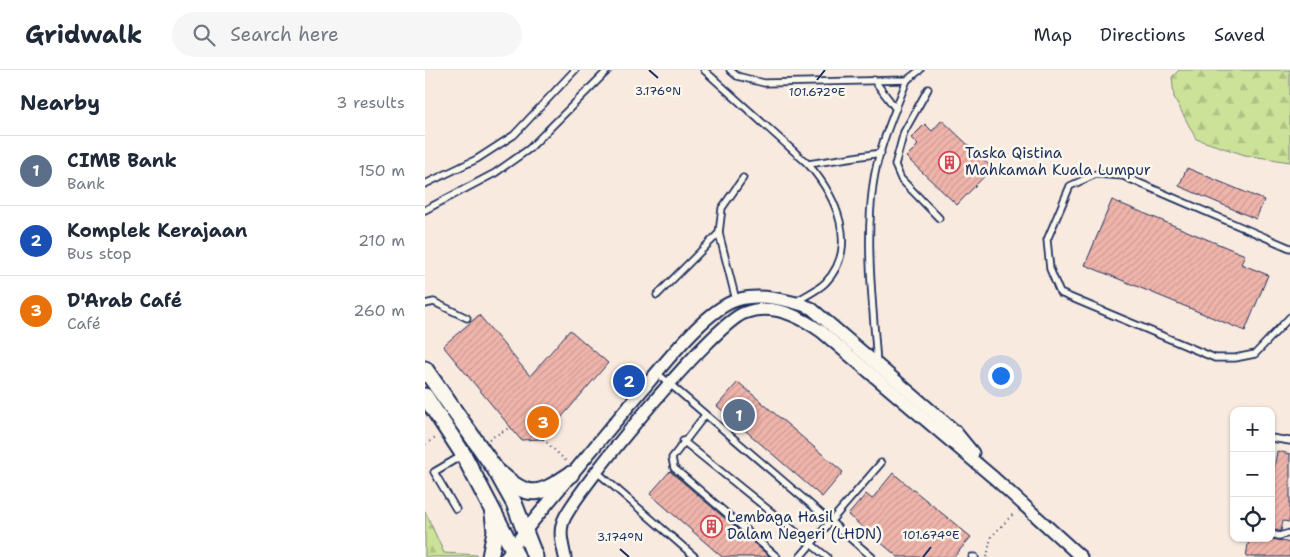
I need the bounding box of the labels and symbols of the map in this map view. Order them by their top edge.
text: 3.176°N [635,83,681,99]
text: 101.672°E [789,84,845,100]
place label: Taska Qistina Mahkamah Kuala Lumpur [965,143,1151,180]
building icon: Taska Qistina Mahkamah Kuala Lumpur [937,150,961,174]
pin: 2 [613,362,645,400]
your location [988,363,1014,389]
pin: 1 [723,396,755,434]
pin: 3 [527,403,559,441]
place label: Lembaga Hasil Dalam Negeri (LHDN) [727,507,882,544]
building icon: Lembaga Hasil Dalam Negeri (LHDN) [699,514,723,538]
text: 101.674°E [902,527,960,543]
text: 3.174°N [597,529,643,545]

